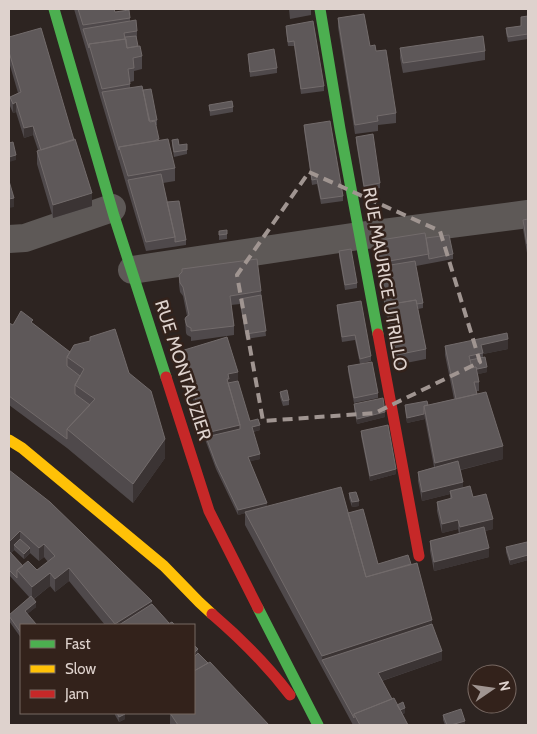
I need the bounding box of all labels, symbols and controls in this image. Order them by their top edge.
street label: RUE MAURICE UTRILLO [358,185,412,373]
street label: RUE MONTAUZIER [150,297,216,443]
legend [20,624,195,714]
text: Fast [65,635,90,653]
text: Slow [65,660,96,678]
north arrow [467,664,517,714]
text: N [495,679,515,693]
text: Jam [64,685,89,703]

